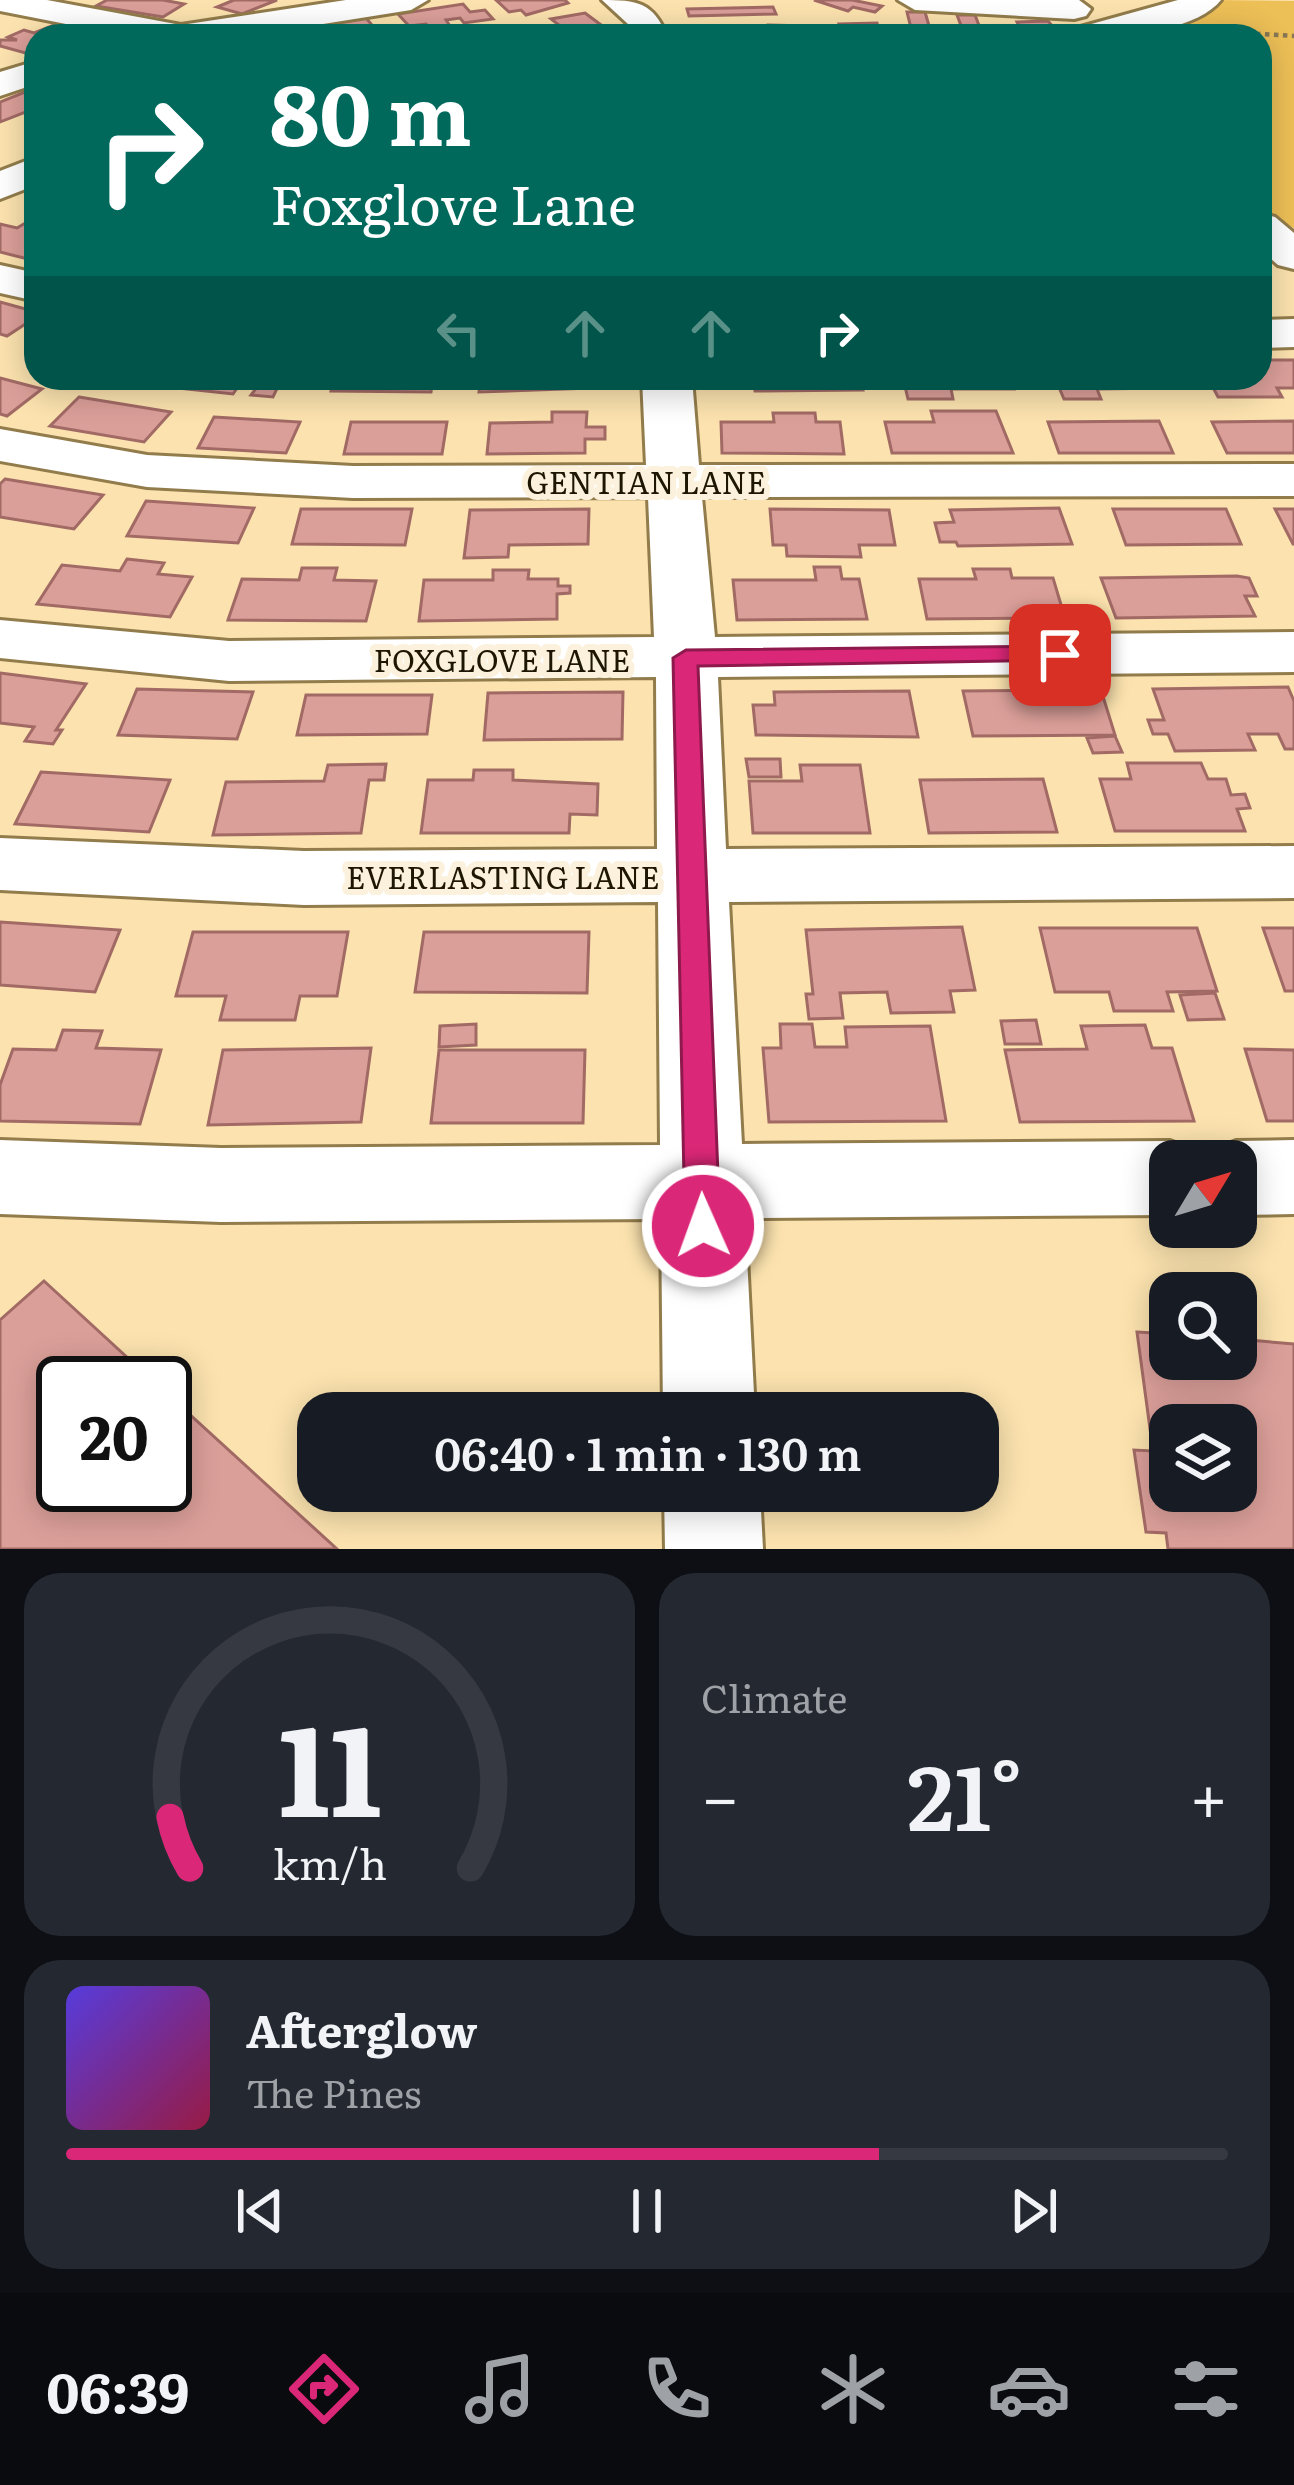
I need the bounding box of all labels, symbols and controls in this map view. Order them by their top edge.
text: 80 m [270,47,472,172]
icon: right [72,72,228,228]
text: Foxglove Lane [270,161,636,242]
icon: left [426,300,492,366]
icon: ahead [552,300,618,366]
icon: ahead [678,300,744,366]
icon: right [804,300,870,366]
street label: GENTIAN LANE [526,459,766,503]
pin [1009,604,1111,706]
icon: arrive [1027,622,1093,688]
street label: FOXGLOVE LANE [374,637,630,681]
street label: EVERLASTING LANE [346,854,660,898]
north arrow [1149,1140,1257,1248]
map controls [1149,1140,1257,1512]
position arrow [640,1163,766,1289]
button: search [1149,1272,1257,1380]
speed limit sign: 20 [36,1356,192,1512]
button: layers [1149,1404,1257,1512]
text: 06:40 · 1 min · 130 m [434,1418,862,1485]
text: Climate [701,1667,847,1725]
text: 11 [278,1670,381,1855]
text: 21° [907,1725,1022,1859]
text: − [701,1744,739,1842]
text: + [1190,1744,1228,1842]
text: km/h [272,1829,387,1892]
text: Afterglow [246,1995,477,2062]
text: The Pines [246,2062,421,2120]
icon: previous [227,2178,293,2244]
icon: pause [614,2178,680,2244]
icon: next [1001,2178,1067,2244]
icon: directions [282,2347,366,2431]
icon: music [458,2347,542,2431]
icon: phone [635,2347,719,2431]
icon: climate [811,2347,895,2431]
icon: car [987,2347,1071,2431]
icon: filters [1164,2347,1248,2431]
text: 06:39 [46,2349,189,2430]

